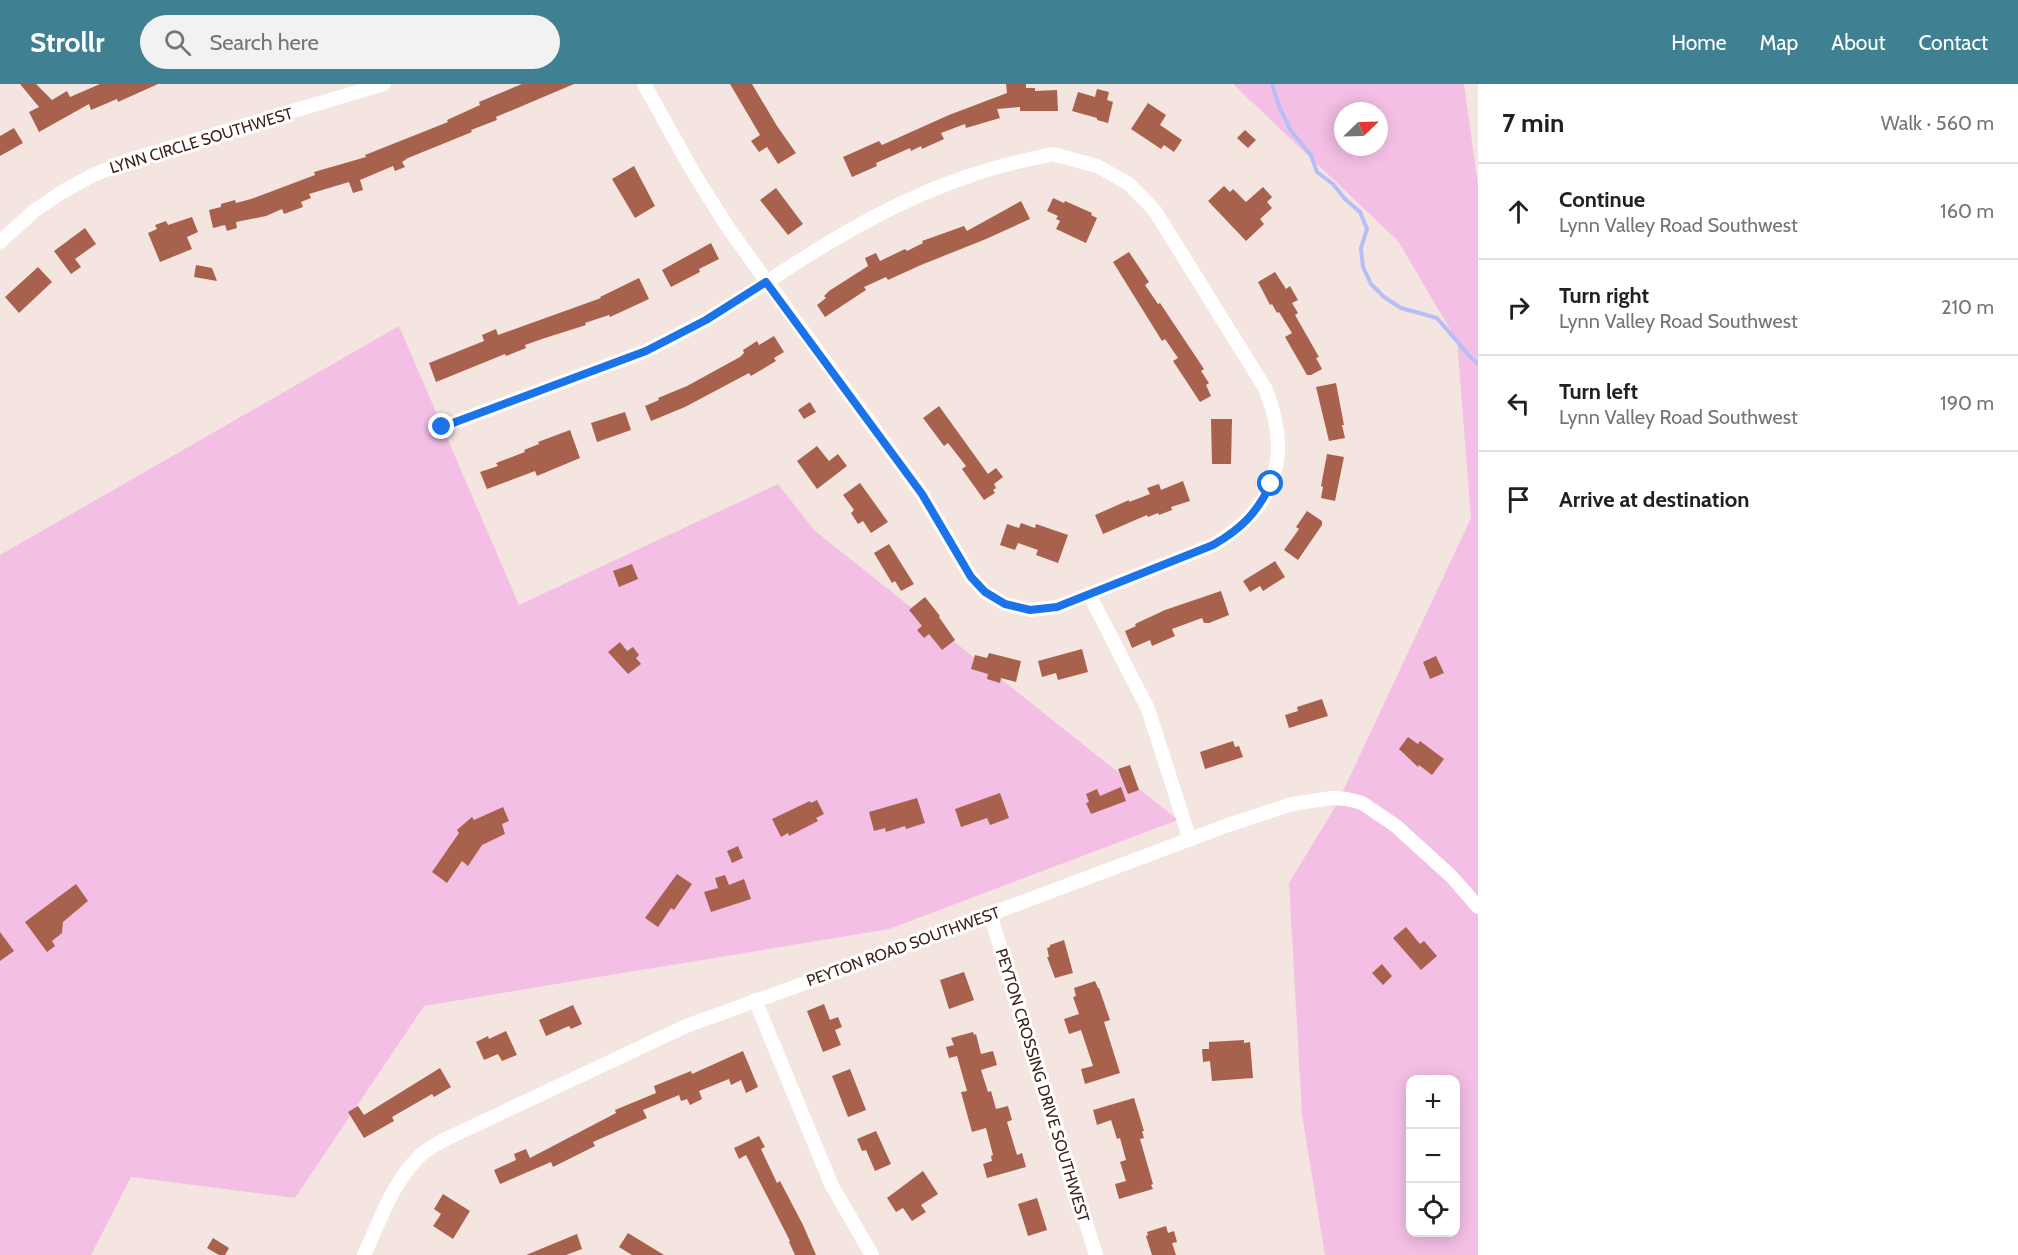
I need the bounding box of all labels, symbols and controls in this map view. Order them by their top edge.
search box [140,15,560,69]
text: Strollr [30,25,104,59]
icon: search [161,26,194,59]
text: Search here [209,29,319,56]
text: Home [1671,30,1727,55]
text: Map [1760,30,1798,55]
text: About [1831,30,1885,55]
text: Contact [1918,30,1988,55]
north arrow [1334,102,1388,156]
street label: LYNN CIRCLE SOUTHWEST [107,103,295,177]
text: 7 min [1502,107,1564,139]
text: Walk · 560 m [1881,111,1994,135]
text: Continue [1559,186,1645,213]
icon: ahead [1502,195,1535,228]
text: 160 m [1940,199,1994,223]
text: Lynn Valley Road Southwest [1559,213,1798,237]
text: Turn right [1559,282,1649,309]
icon: right [1502,291,1535,324]
text: 210 m [1941,295,1994,319]
text: Lynn Valley Road Southwest [1559,309,1798,333]
text: Turn left [1559,378,1638,405]
icon: left [1502,387,1535,420]
text: 190 m [1940,391,1994,415]
text: Lynn Valley Road Southwest [1559,405,1798,429]
route end [428,413,454,439]
route start [1257,470,1283,496]
icon: arrive [1502,483,1535,516]
text: Arrive at destination [1559,486,1749,513]
street label: PEYTON ROAD SOUTHWEST [804,902,1003,990]
street label: PEYTON CROSSING DRIVE SOUTHWEST [992,946,1093,1225]
map controls [1406,1075,1460,1237]
button: + [1406,1075,1460,1129]
button: − [1406,1129,1460,1183]
button: locate [1406,1183,1460,1237]

